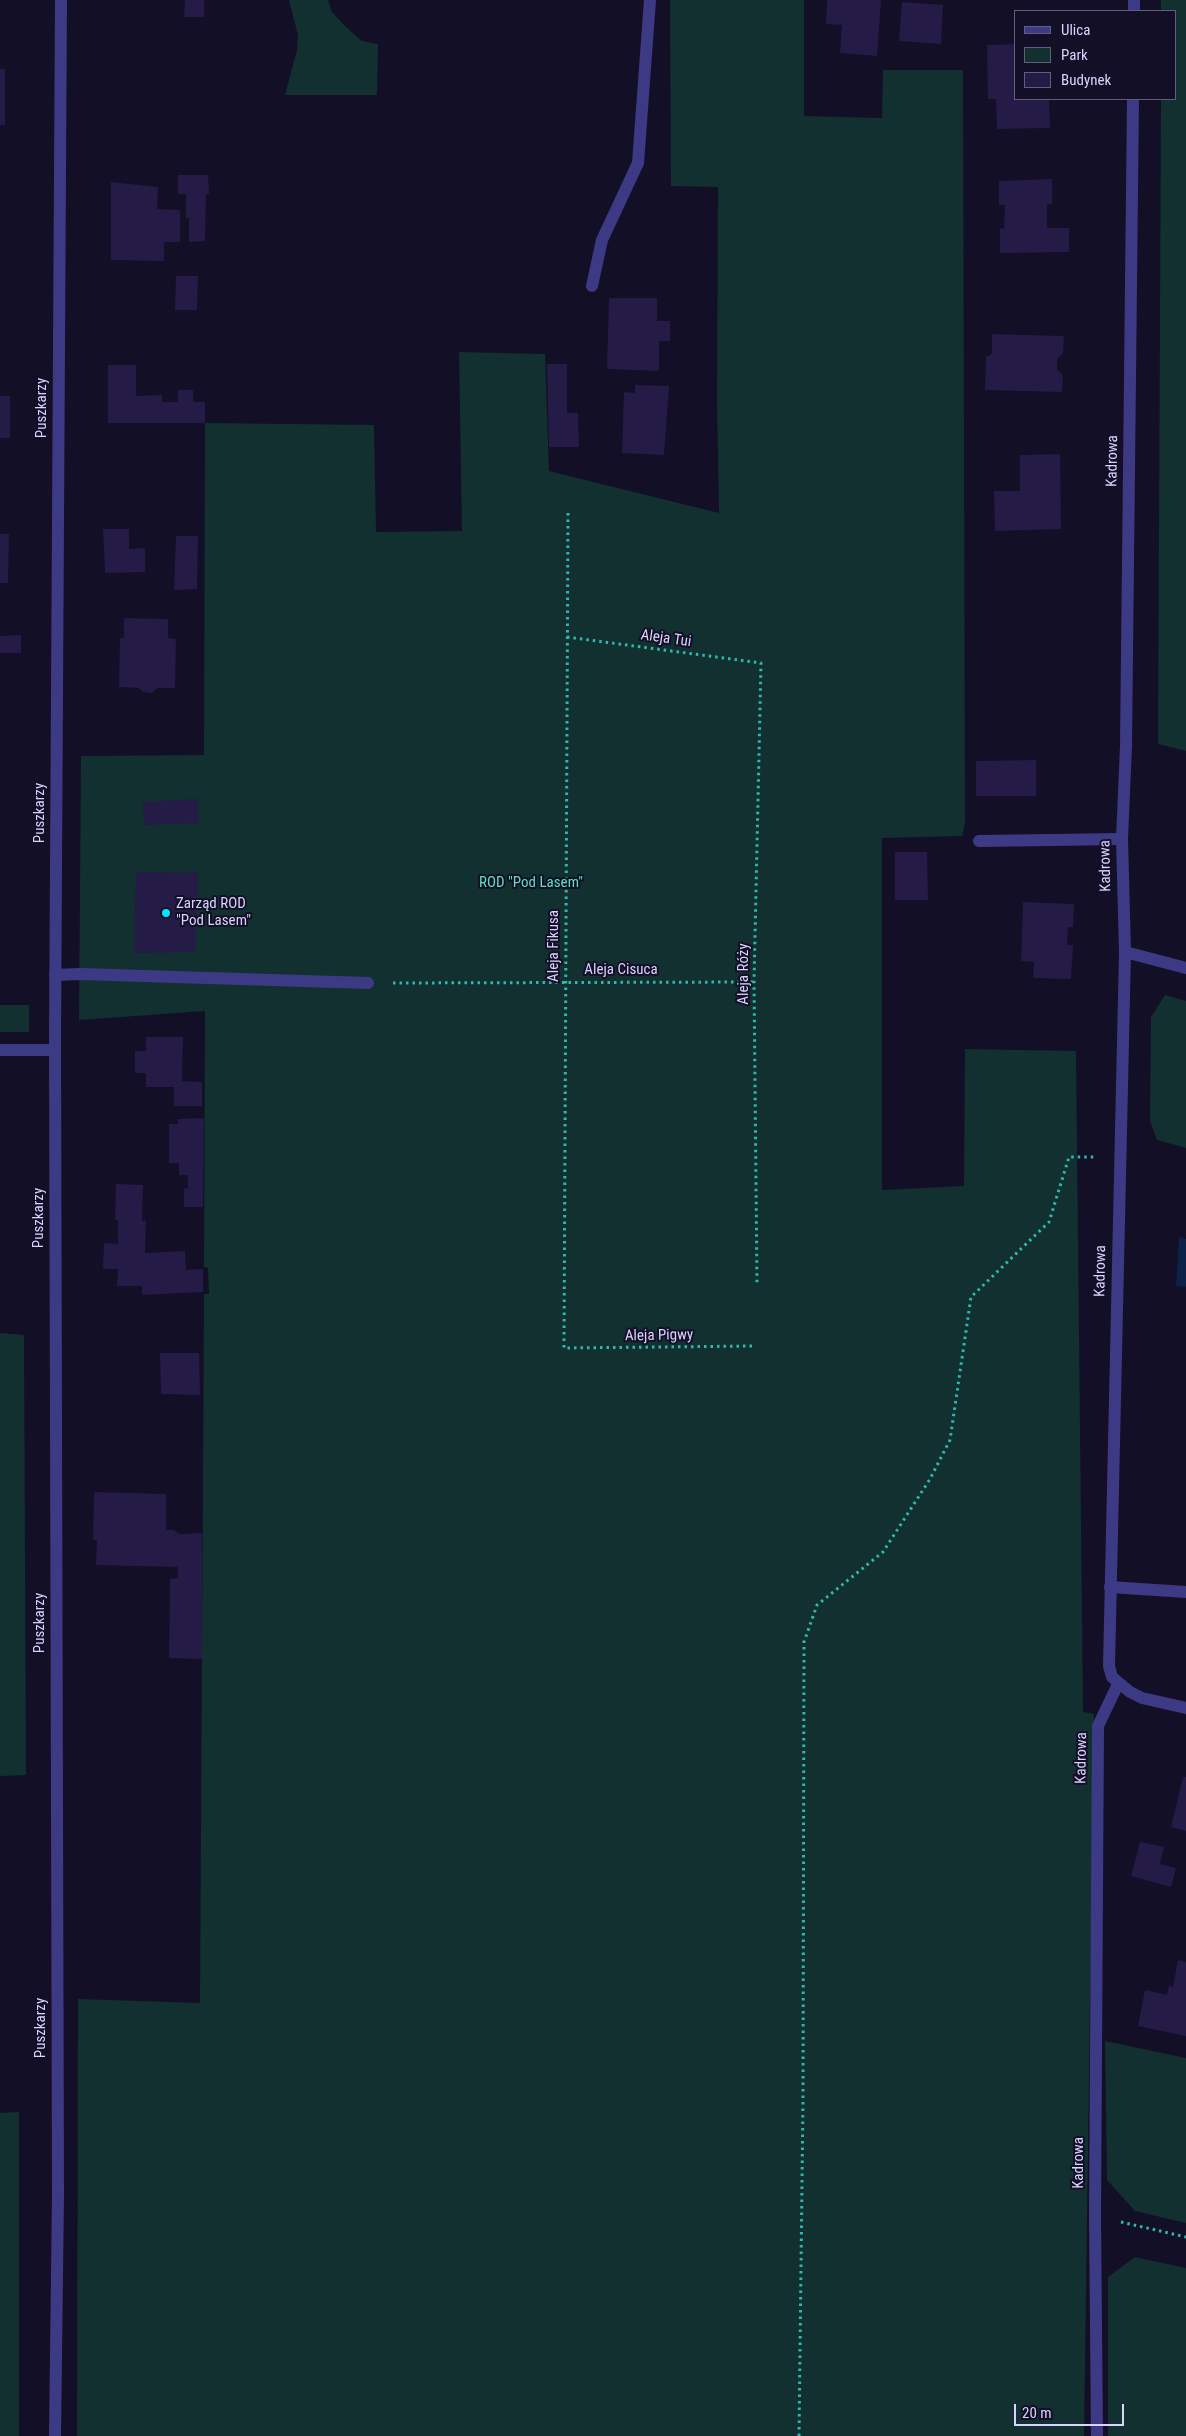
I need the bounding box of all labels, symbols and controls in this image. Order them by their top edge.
legend [1014,10,1176,100]
text: Ulica [1061,21,1090,39]
text: Park [1061,46,1088,64]
text: Budynek [1061,71,1111,89]
street label: Puszkarzy [33,378,51,438]
street label: Kadrowa [1104,435,1122,487]
street label: Aleja Tui [640,627,692,651]
street label: Puszkarzy [31,783,49,843]
street label: Kadrowa [1097,840,1115,892]
park label: ROD "Pod Lasem" [479,874,583,892]
place label: Zarząd ROD "Pod Lasem" [176,895,251,930]
marker: Zarząd ROD "Pod Lasem" [160,907,172,919]
street label: Aleja Fikusa [545,910,563,982]
street label: Aleja Róży [735,943,753,1005]
street label: Aleja Cisuca [584,961,658,979]
street label: Puszkarzy [30,1188,48,1248]
street label: Kadrowa [1092,1245,1110,1297]
street label: Aleja Pigwy [625,1326,693,1346]
street label: Puszkarzy [31,1593,49,1653]
street label: Kadrowa [1073,1732,1091,1784]
street label: Puszkarzy [32,1998,50,2058]
street label: Kadrowa [1070,2137,1088,2189]
scale bar [1016,2394,1126,2426]
text: 20 m [1022,2404,1052,2422]

